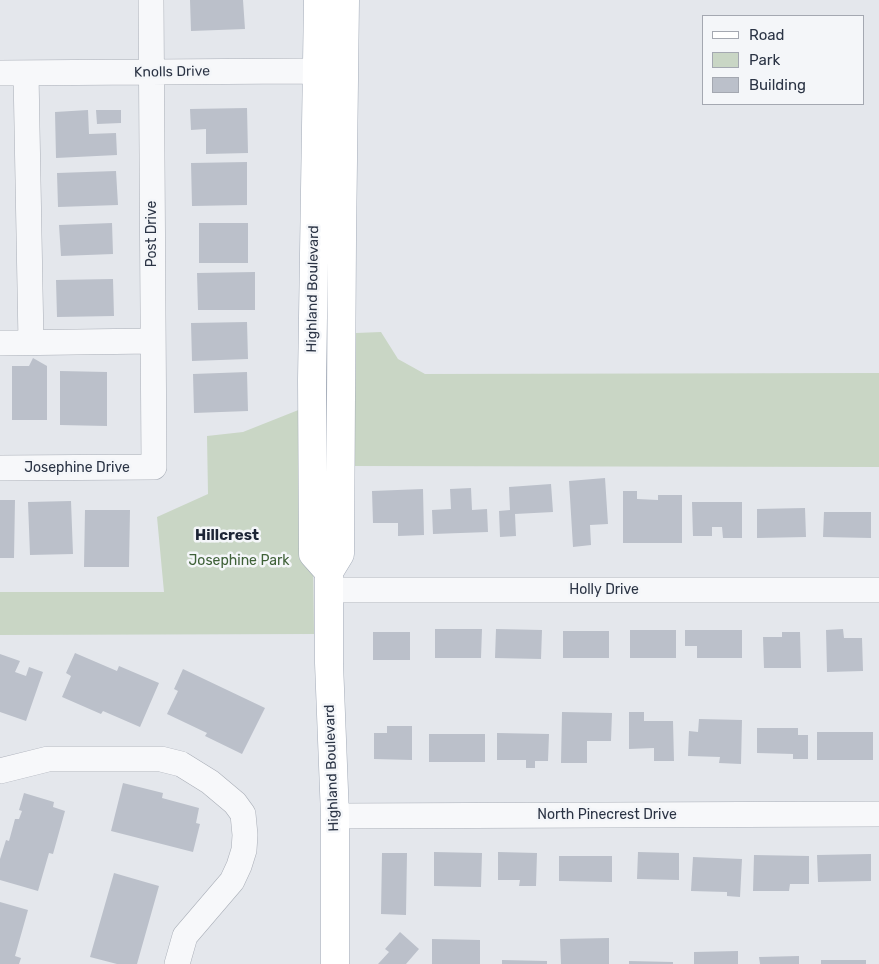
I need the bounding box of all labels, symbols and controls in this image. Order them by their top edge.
legend [702,15,864,105]
text: Road [749,26,785,44]
text: Park [749,51,780,69]
street label: Knolls Drive [134,63,210,81]
text: Building [749,76,806,94]
street label: Post Drive [144,201,160,267]
street label: Highland Boulevard [303,225,323,353]
street label: Josephine Drive [24,460,130,476]
district label: Hillcrest [195,527,259,545]
park label: Josephine Park [188,553,290,569]
street label: Holly Drive [569,582,639,598]
street label: Highland Boulevard [321,704,343,832]
street label: North Pinecrest Drive [537,807,677,823]

